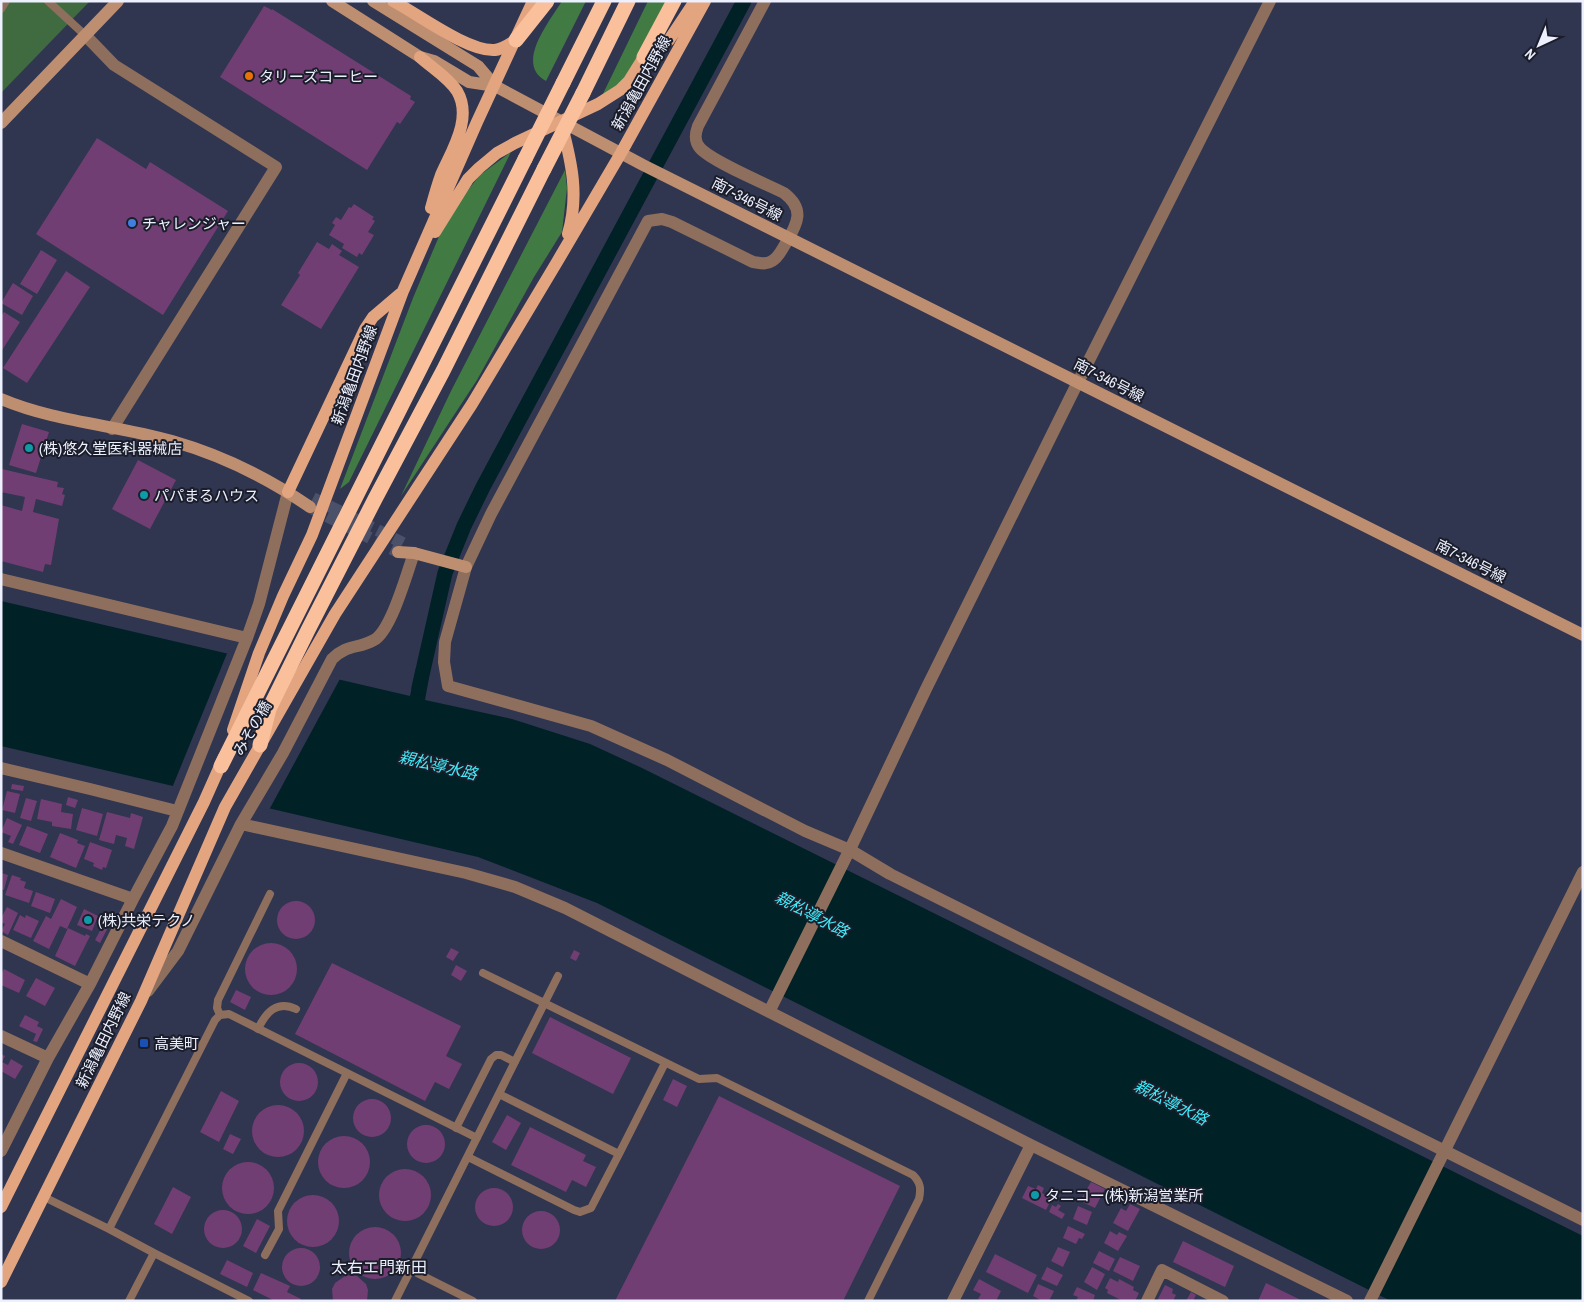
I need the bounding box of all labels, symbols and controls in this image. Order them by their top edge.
north arrow [1514,20,1564,70]
street label: 新潟亀田内野線 [606,32,676,134]
text: N [1521,45,1539,64]
place label: タリーズコーヒー [259,66,378,87]
marker: タリーズコーヒー [243,70,255,82]
street label: 南7-346号線 [708,172,786,226]
place label: チャレンジャー [142,213,246,234]
marker: チャレンジャー [126,217,138,229]
street label: 新潟亀田内野線 [326,322,382,428]
street label: 南7-346号線 [1070,353,1148,407]
place label: (株)悠久堂医科器械店 [39,438,182,459]
marker: (株)悠久堂医科器械店 [23,442,35,454]
place label: パパまるハウス [154,485,259,506]
marker: パパまるハウス [138,489,150,501]
street label: 南7-346号線 [1432,534,1510,588]
street label: みその橋 [228,697,276,759]
water label: 親松導水路 [397,745,481,785]
water label: 親松導水路 [772,886,854,943]
place label: (株)共栄テクノ [98,910,195,931]
marker: (株)共栄テクノ [82,914,94,926]
street label: 新潟亀田内野線 [71,988,135,1092]
place label: 高美町 [154,1033,199,1054]
marker: 高美町 [138,1037,150,1049]
water label: 親松導水路 [1130,1074,1213,1131]
place label: タニコー(株)新潟営業所 [1045,1185,1203,1206]
marker: タニコー(株)新潟営業所 [1029,1189,1041,1201]
district label: 太右エ門新田 [331,1256,427,1278]

